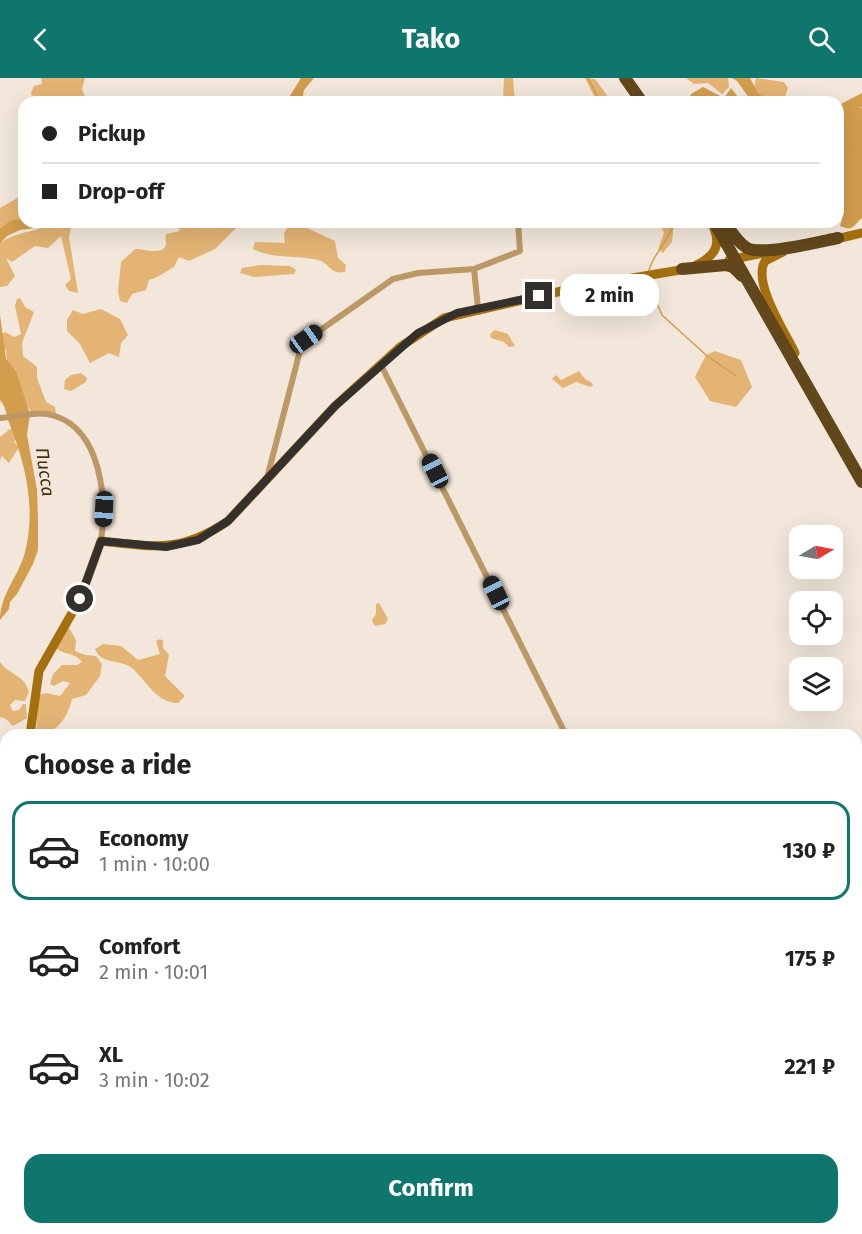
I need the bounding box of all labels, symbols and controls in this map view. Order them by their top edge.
icon: back [24,23,57,56]
text: Tako [402,23,460,55]
icon: search [805,23,838,56]
text: Pickup [78,120,146,147]
text: Drop-off [78,178,164,205]
callout: 2 min [560,275,659,317]
route end [525,282,552,309]
text: 2 min [585,283,634,307]
car [286,321,326,357]
water label: Писса [31,446,59,498]
car [419,451,451,491]
car [94,491,114,527]
north arrow [789,525,843,579]
map controls [789,525,843,711]
car [480,573,512,613]
route start [66,585,93,612]
button: locate [789,591,843,645]
button: layers [789,657,843,711]
text: Choose a ride [24,749,191,781]
icon: car [27,824,81,878]
text: Economy [99,825,188,852]
text: 130 ₽ [782,837,835,864]
text: 1 min · 10:00 [99,852,210,876]
icon: car [27,932,81,986]
text: Comfort [99,933,180,960]
text: 175 ₽ [785,945,835,972]
text: 2 min · 10:01 [99,960,208,984]
icon: car [27,1040,81,1094]
text: XL [99,1041,123,1068]
text: 221 ₽ [784,1053,835,1080]
text: 3 min · 10:02 [99,1068,210,1092]
button: Confirm [24,1154,838,1223]

